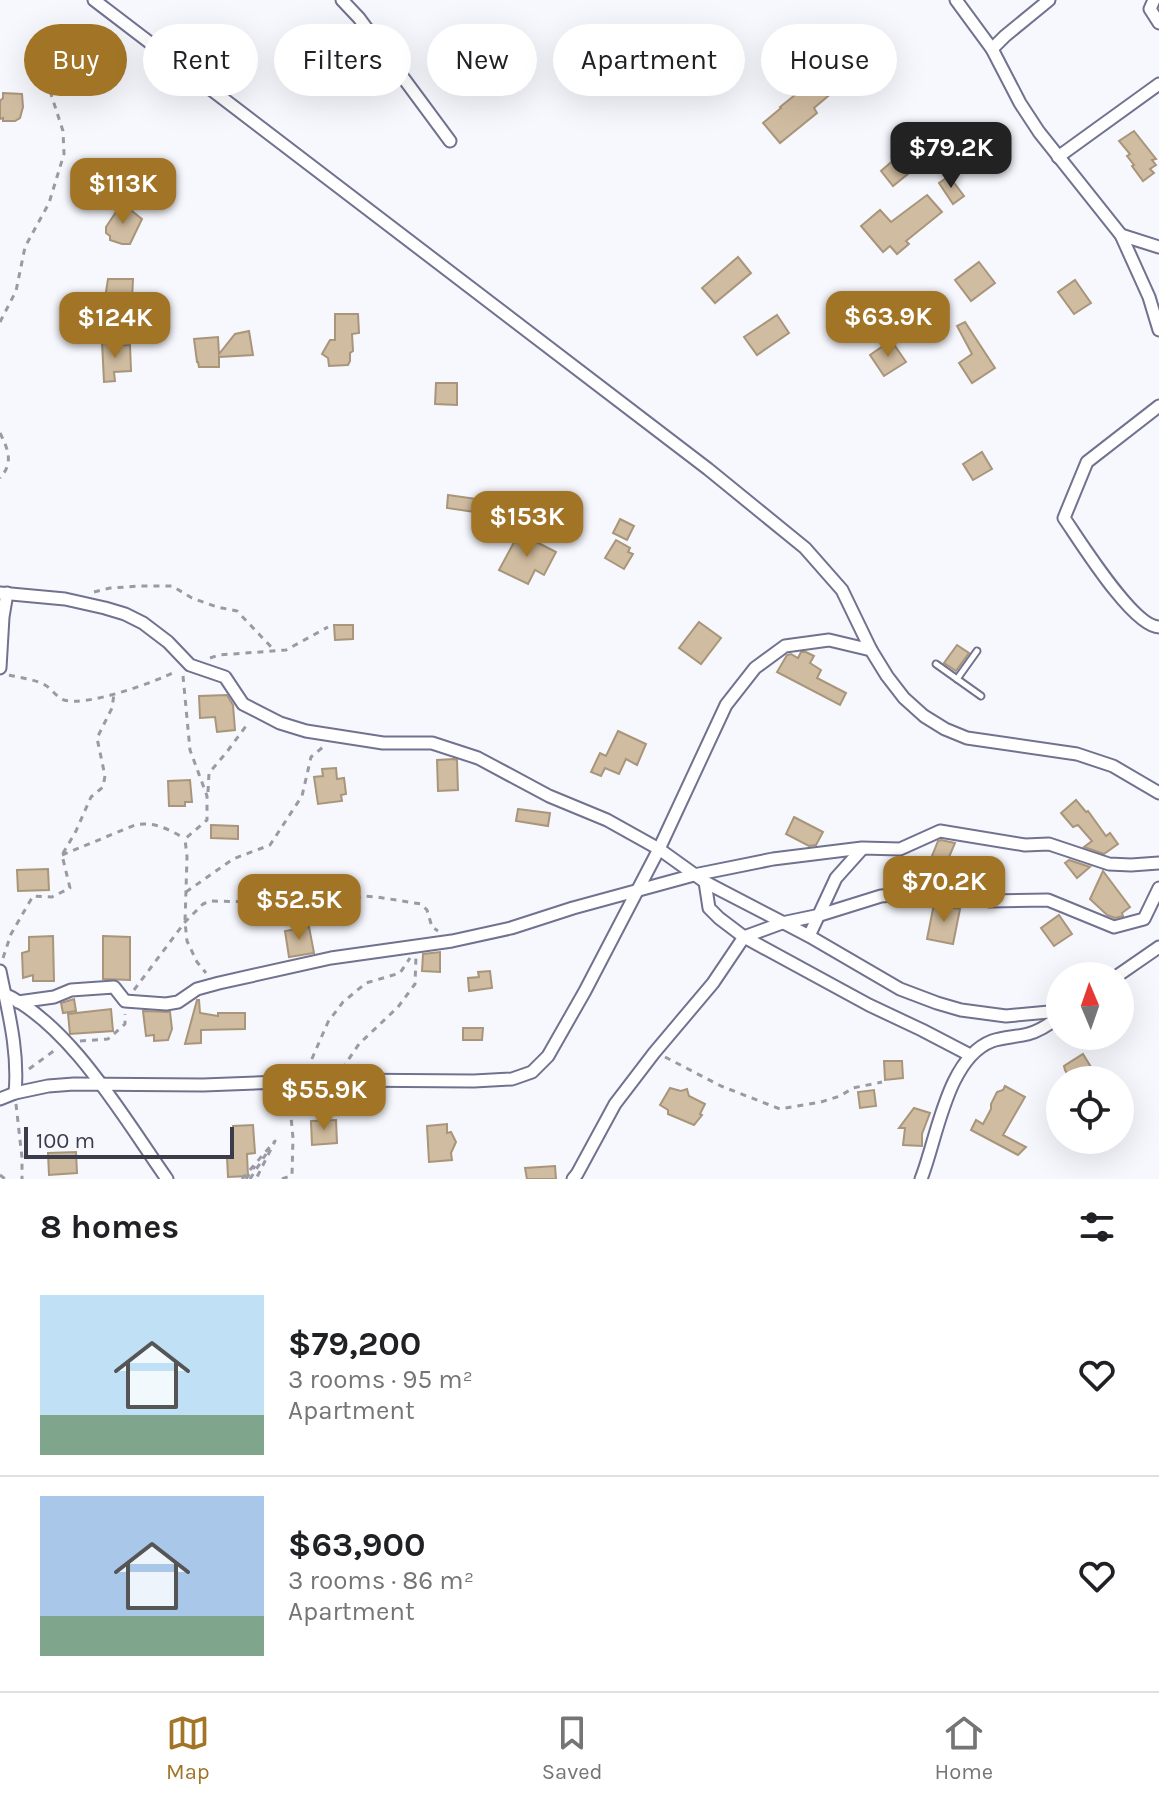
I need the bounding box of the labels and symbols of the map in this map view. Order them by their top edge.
pin: $79.2K [886,122,1016,190]
pin: $113K [67,158,179,226]
pin: $63.9K [823,291,953,359]
pin: $124K [59,292,171,360]
pin: $153K [471,491,583,559]
pin: $70.2K [879,856,1009,924]
pin: $52.5K [234,874,364,942]
north arrow [1046,962,1134,1050]
pin: $55.9K [259,1064,389,1132]
scale bar [24,1123,234,1159]

